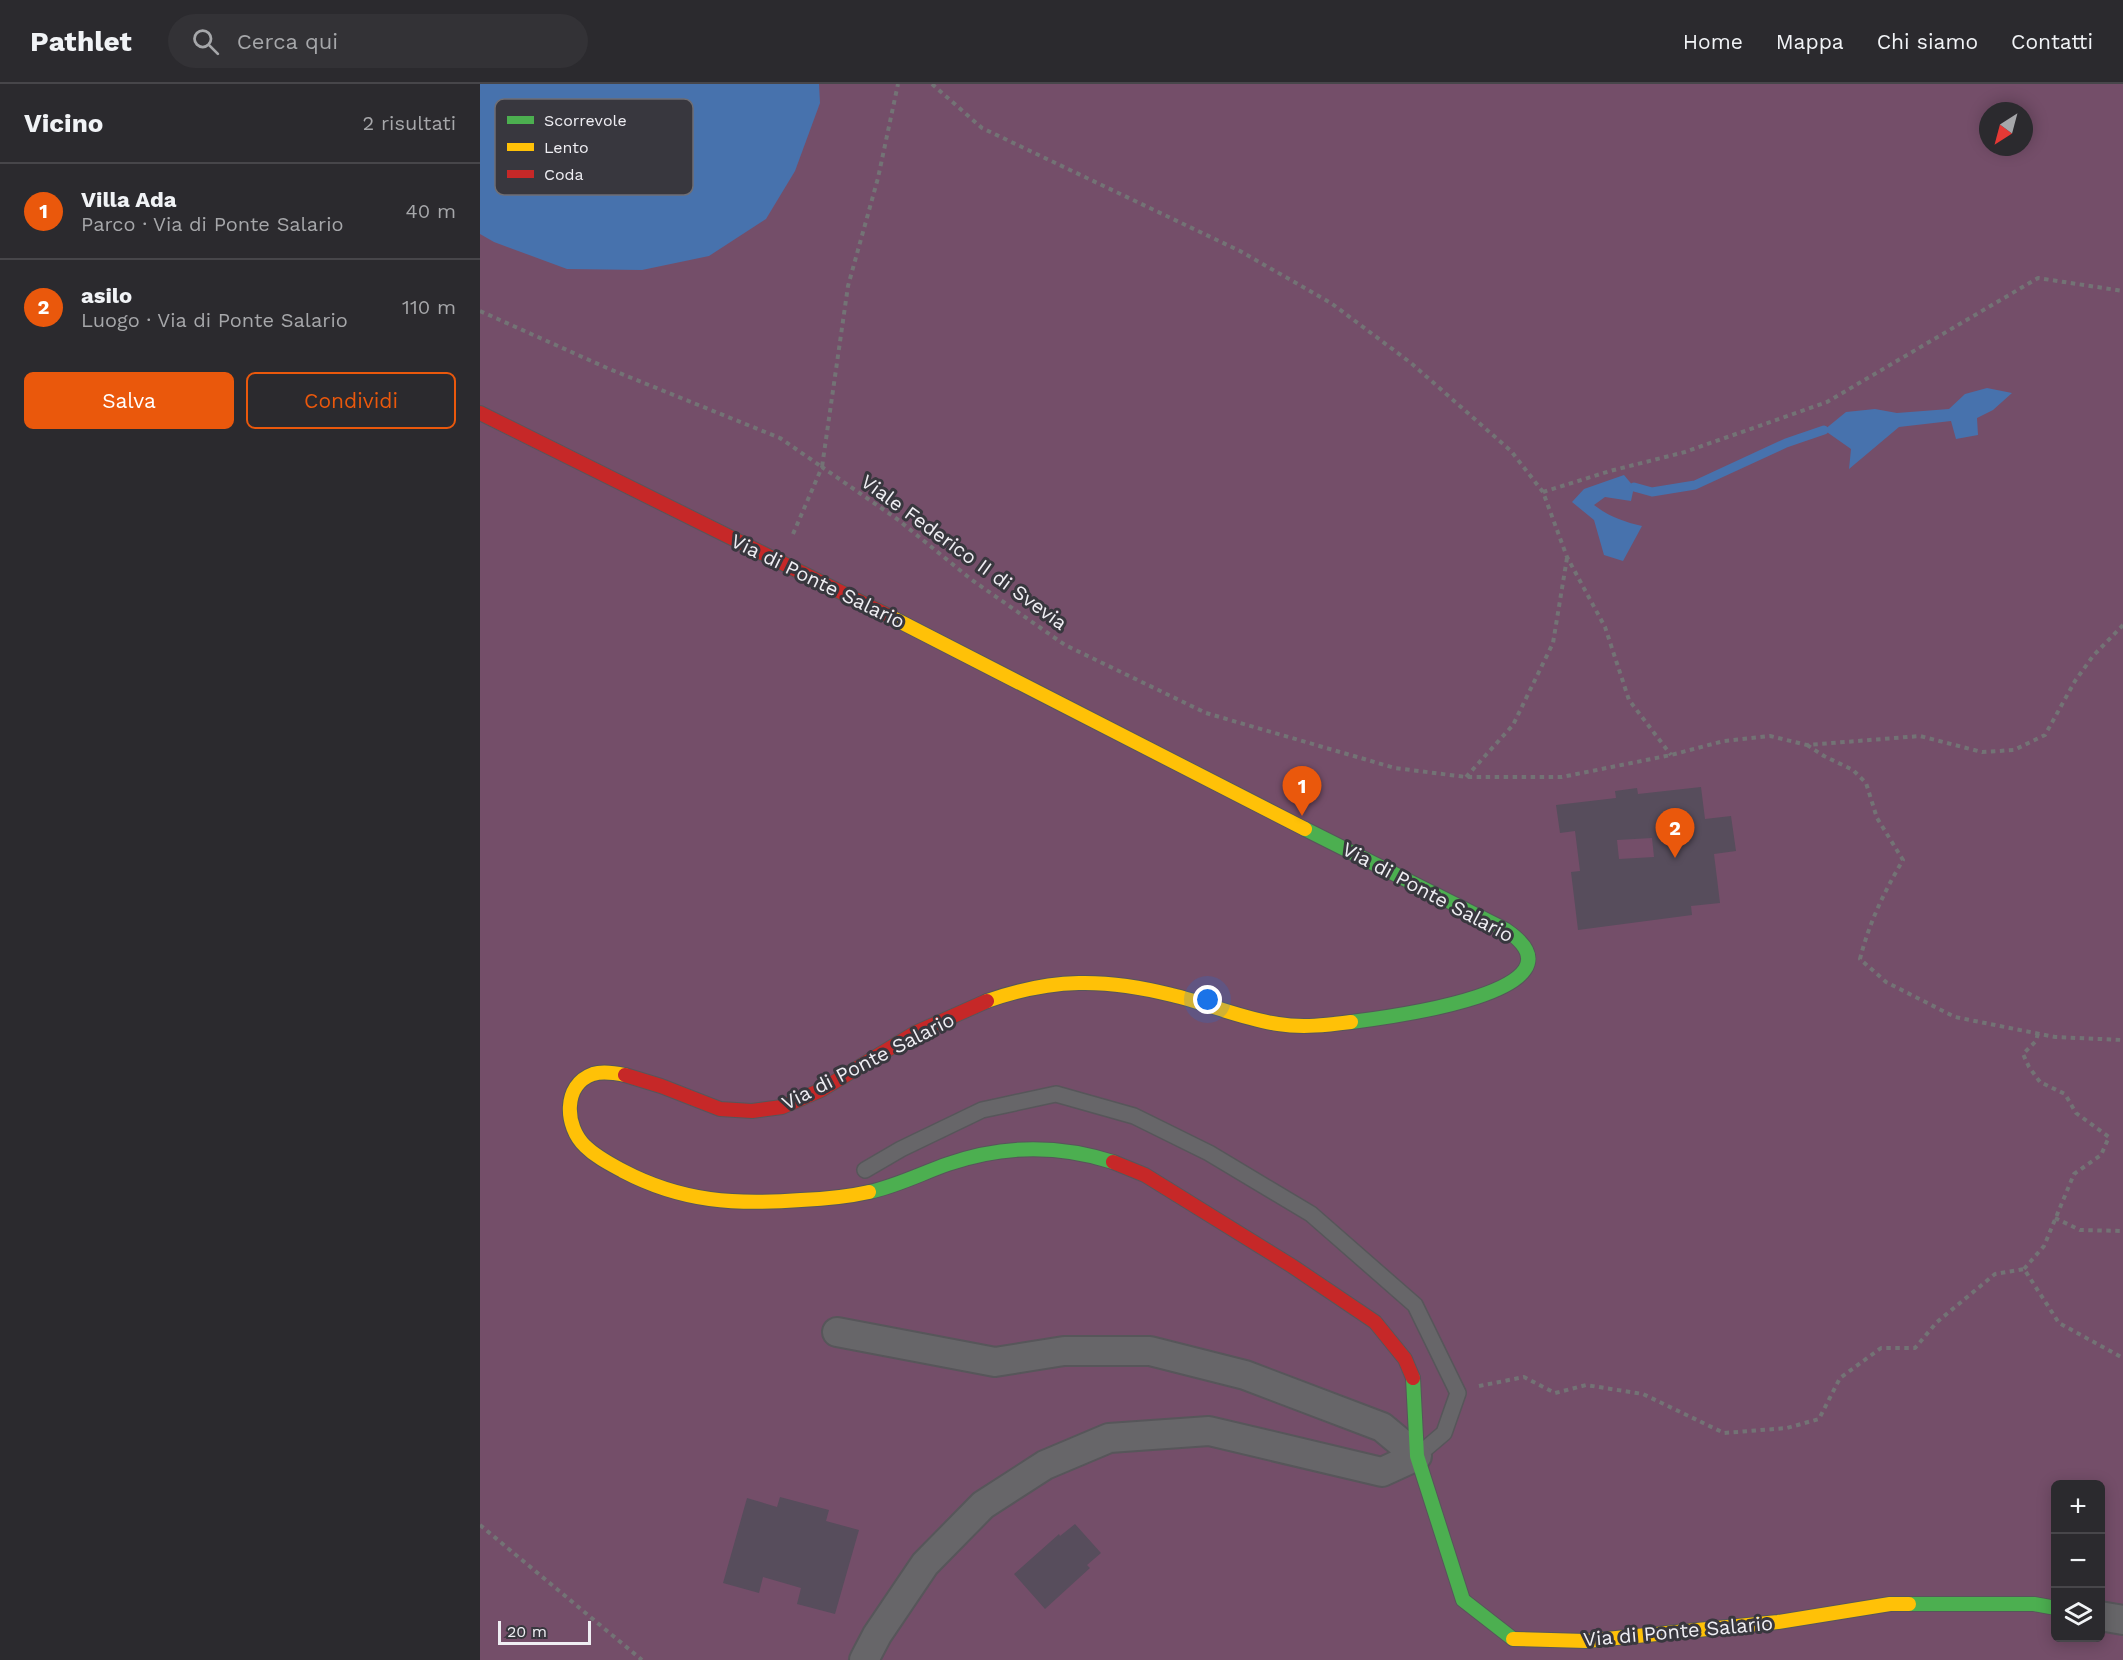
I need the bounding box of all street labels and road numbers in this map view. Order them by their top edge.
street label: Viale Federico II di Svevia [856,469,1072,635]
street label: Via di Ponte Salario [727,528,909,634]
street label: Via di Ponte Salario [1338,837,1518,947]
street label: Via di Ponte Salario [778,1007,958,1115]
street label: Via di Ponte Salario [1582,1611,1774,1651]

